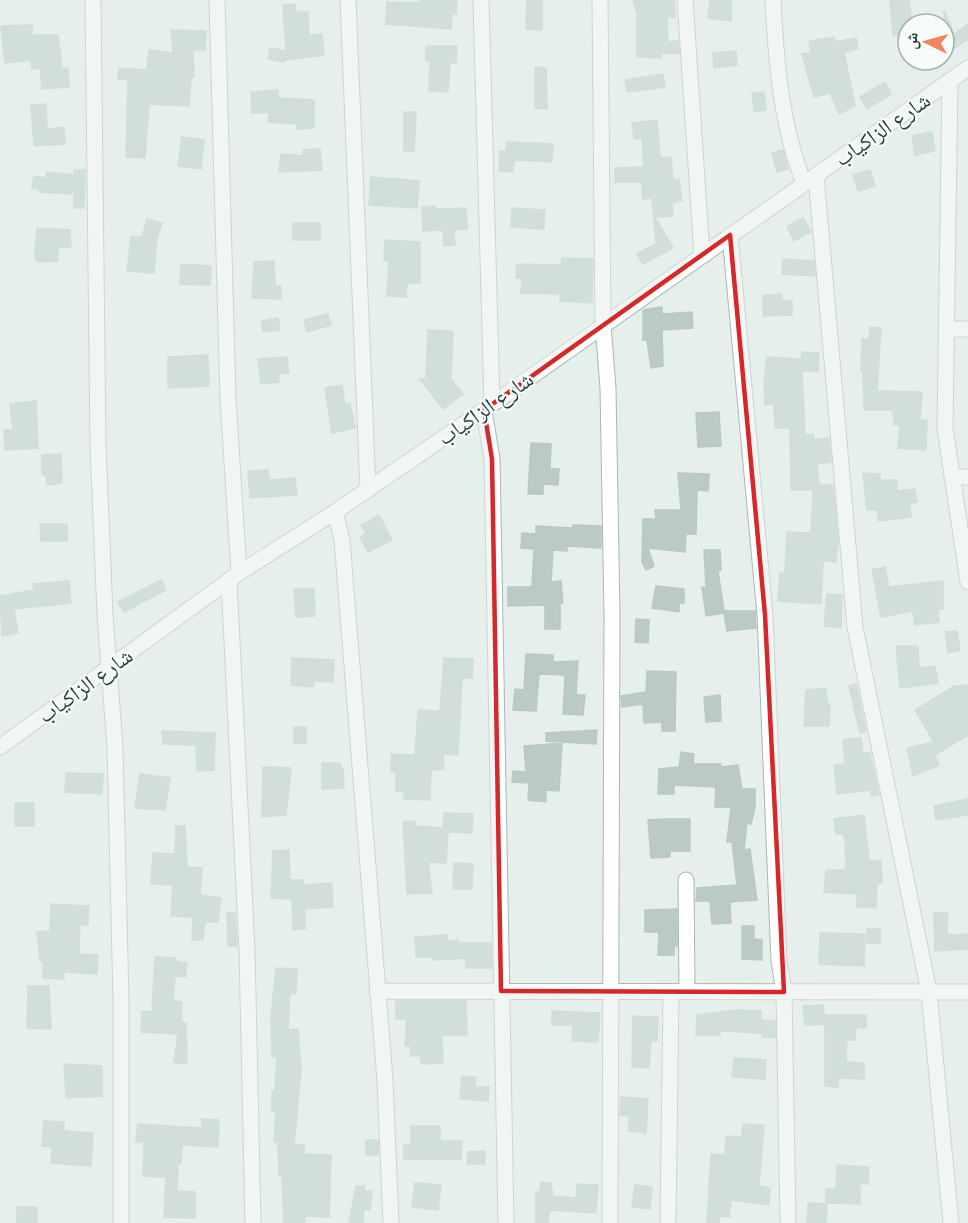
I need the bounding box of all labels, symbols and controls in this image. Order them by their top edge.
north arrow [896,12,956,72]
text: ش [901,31,922,50]
street label: شارع الزاكياب [829,87,935,172]
street label: شارع الزاكياب [432,366,538,451]
street label: شارع الزاكياب [33,642,138,729]

